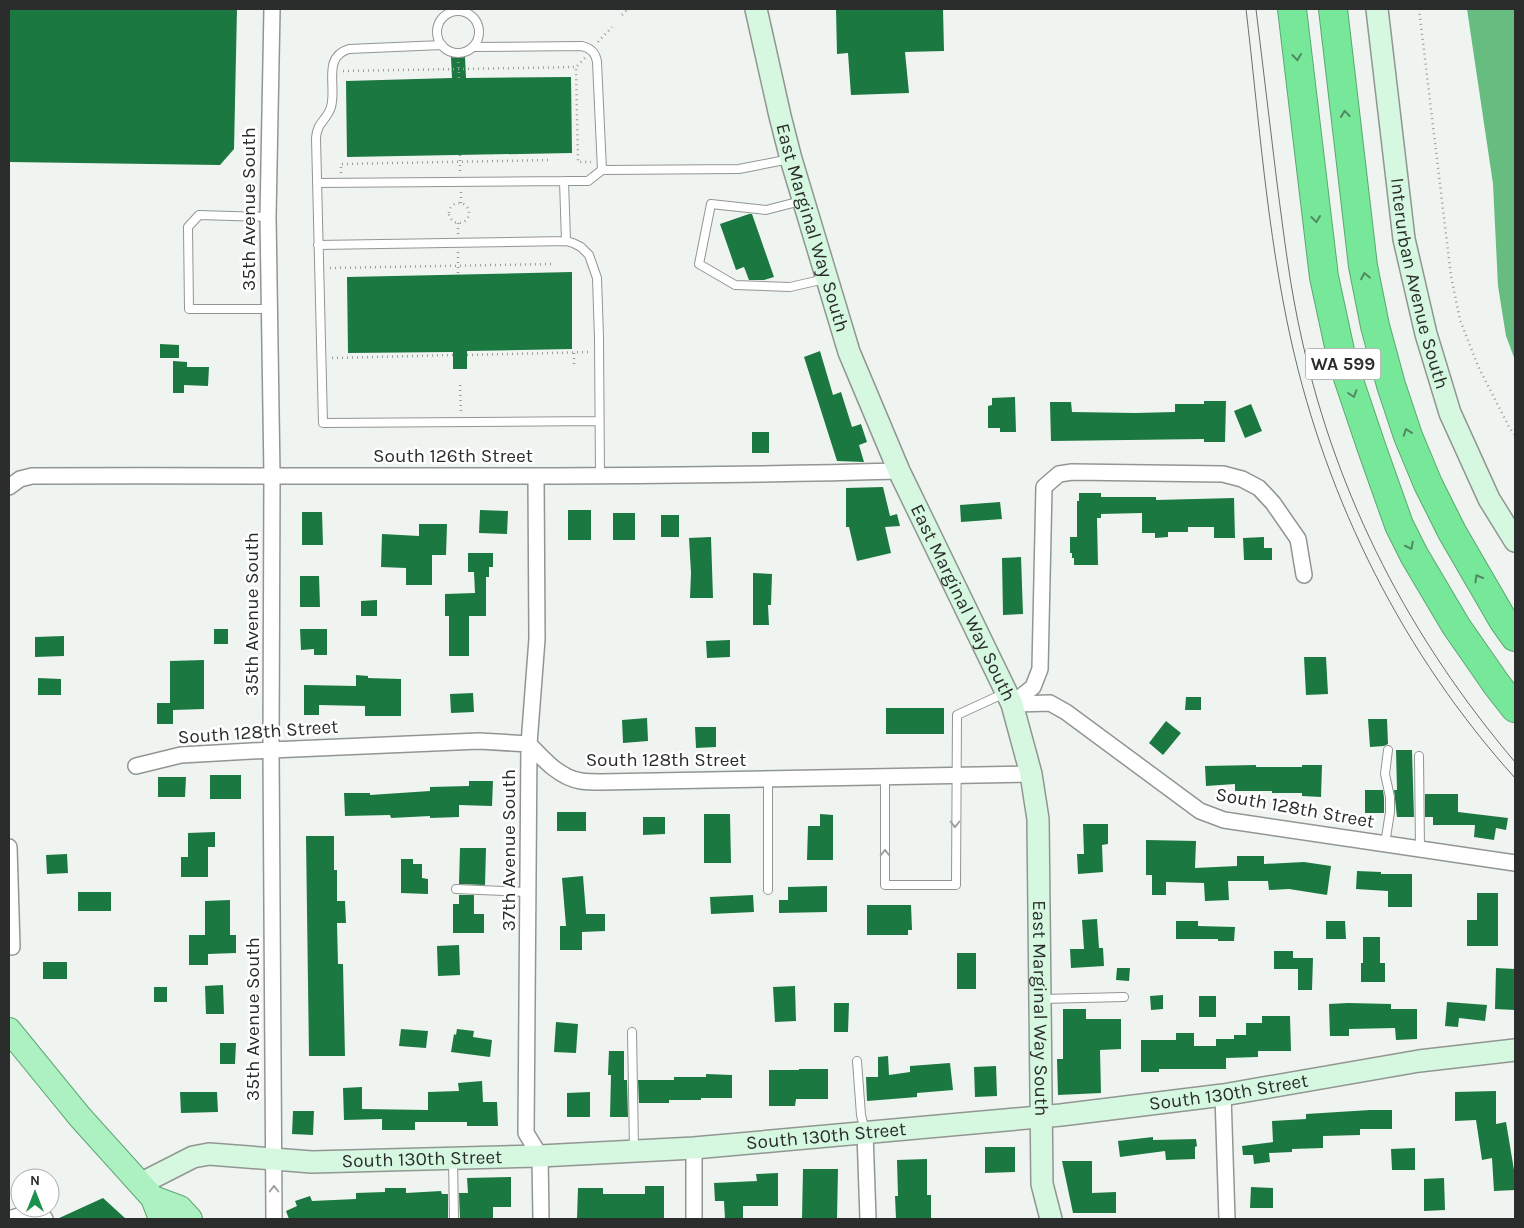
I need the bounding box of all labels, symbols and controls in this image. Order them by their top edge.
one-way arrow [1291,54,1302,62]
one-way arrow [1340,110,1351,118]
street label: East Marginal Way South [771,121,853,335]
street label: 35th Avenue South [238,127,260,291]
street label: Interurban Avenue South [1386,177,1453,392]
one-way arrow [1310,215,1321,223]
one-way arrow [1360,271,1370,280]
road number: WA 599 [1306,348,1380,379]
one-way arrow [1348,390,1358,398]
one-way arrow [1403,429,1413,437]
street label: South 126th Street [373,445,533,467]
street label: East Marginal Way South [906,501,1020,705]
street label: 35th Avenue South [241,532,263,696]
one-way arrow [1404,541,1414,550]
one-way arrow [1475,575,1485,584]
street label: South 128th Street [177,715,339,749]
street label: South 128th Street [586,749,746,771]
street label: 37th Avenue South [498,769,520,931]
street label: South 128th Street [1214,783,1376,833]
one-way arrow [950,821,960,829]
one-way arrow [880,849,890,856]
street label: East Marginal Way South [1028,900,1052,1117]
street label: 35th Avenue South [242,937,264,1101]
street label: South 130th Street [1148,1069,1310,1115]
street label: South 130th Street [745,1118,907,1154]
street label: South 130th Street [341,1146,503,1172]
north arrow [10,1168,60,1218]
text: N [30,1172,40,1189]
one-way arrow [269,1185,279,1192]

